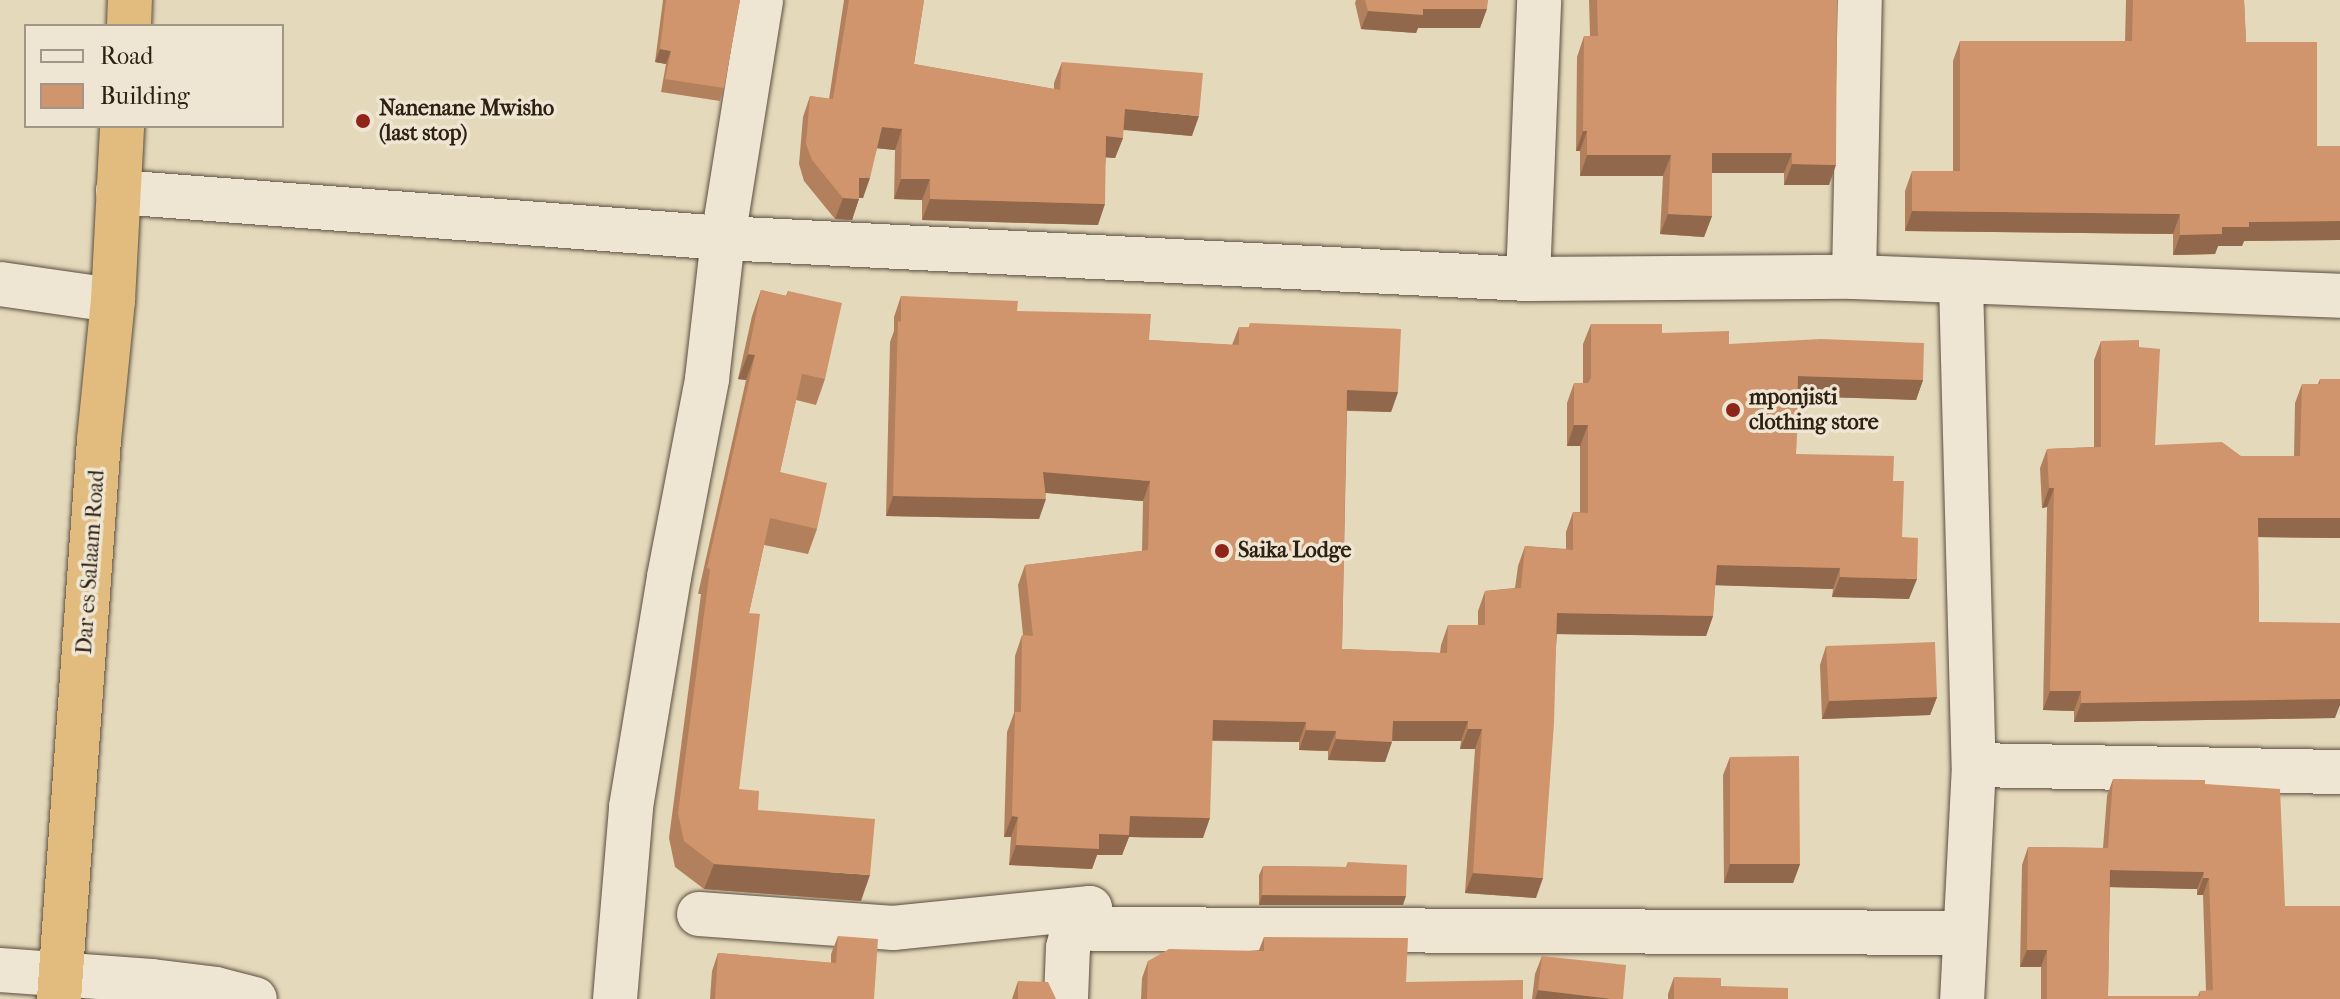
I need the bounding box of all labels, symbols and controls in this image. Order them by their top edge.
legend [24,24,284,128]
text: Road [100,42,153,70]
text: Building [100,82,190,110]
place label: Nanenane Mwisho (last stop) [379,95,554,146]
marker: Nanenane Mwisho (last stop) [354,112,372,130]
place label: mponjisti clothing store [1749,384,1879,436]
marker: mponjisti clothing store [1724,401,1742,419]
street label: Dar es Salaam Road [71,469,111,655]
place label: Saika Lodge [1238,538,1351,564]
marker: Saika Lodge [1213,542,1231,560]

